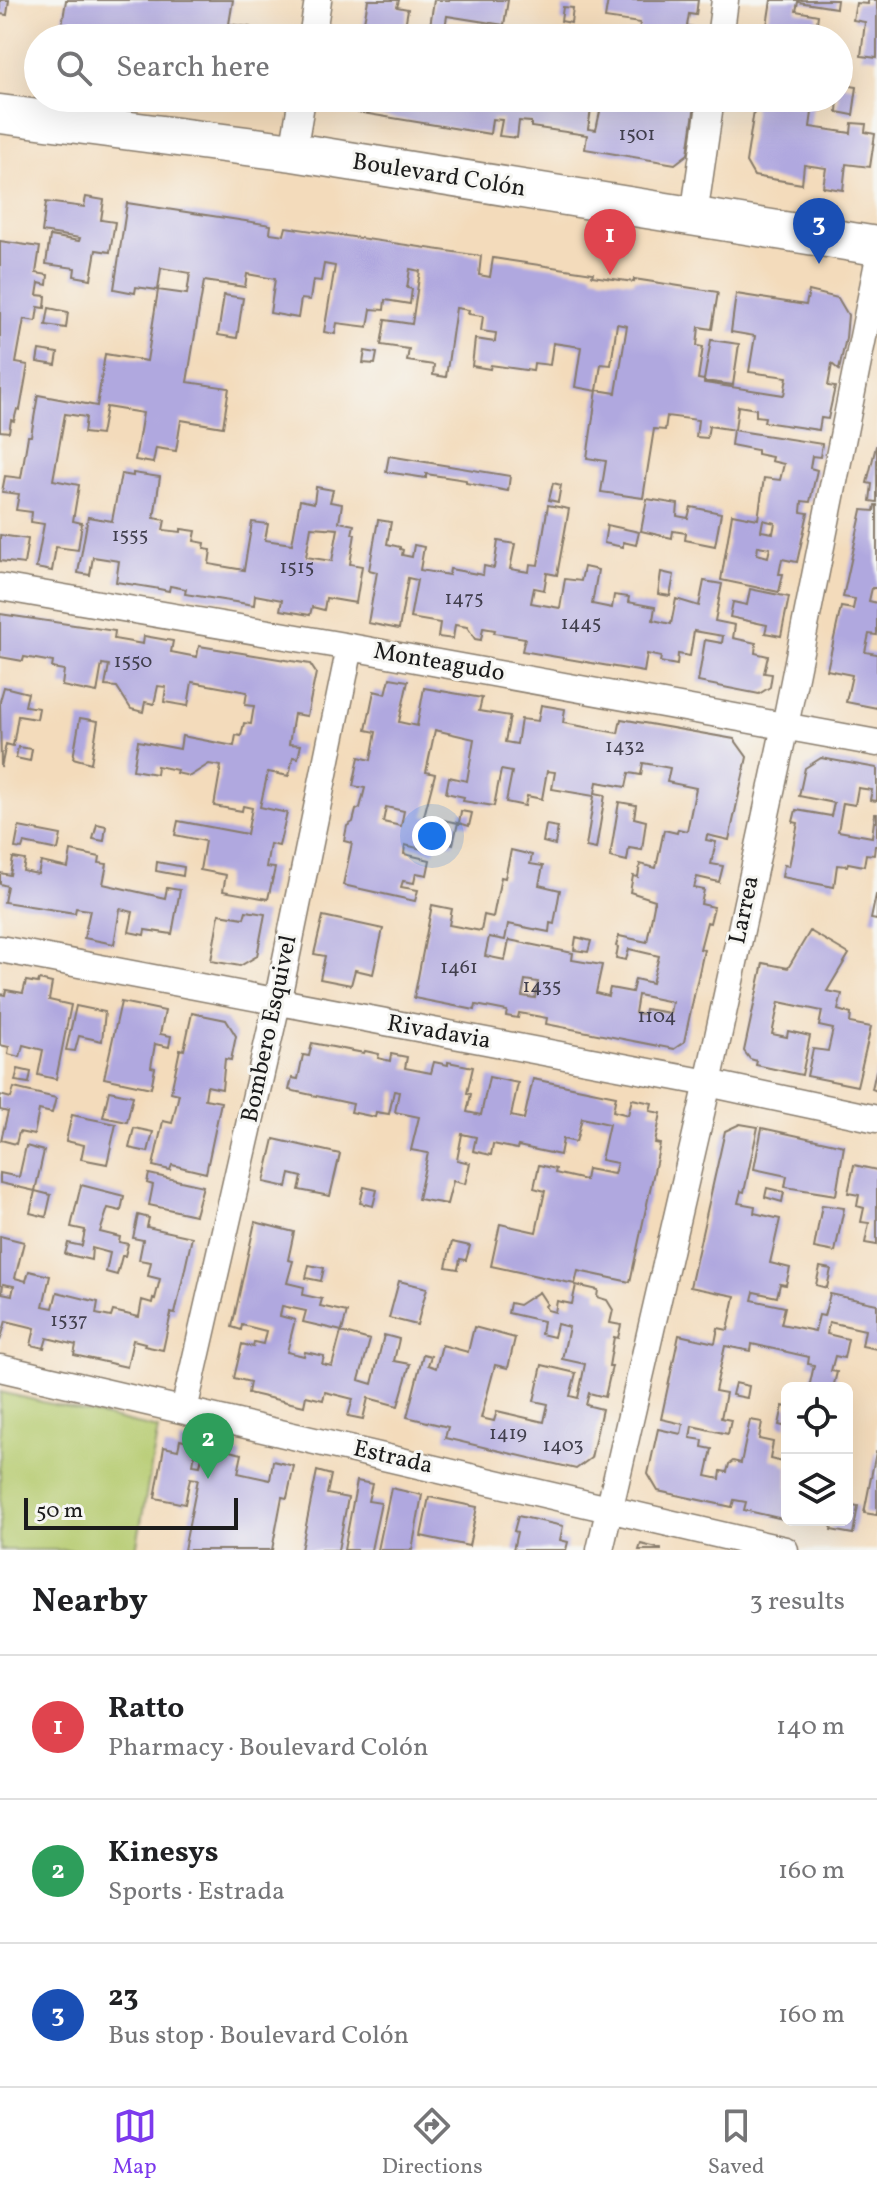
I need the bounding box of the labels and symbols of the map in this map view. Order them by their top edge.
house number: 1501 [619,121,655,149]
street label: Boulevard Colón [350,146,528,206]
pin: 3 [793,198,845,264]
pin: 1 [584,209,636,275]
house number: 1555 [112,522,148,550]
house number: 1515 [280,554,314,582]
house number: 1475 [444,585,484,613]
house number: 1445 [561,610,601,638]
street label: Monteagudo [371,635,507,691]
house number: 1550 [114,648,152,676]
house number: 1432 [605,733,645,761]
your location [412,816,452,856]
street label: Larrea [721,873,769,947]
street label: Bombero Esquivel [234,932,306,1126]
house number: 1461 [440,954,478,982]
house number: 1435 [523,973,561,1001]
house number: 1104 [638,1003,676,1031]
street label: Rivadavia [384,1007,494,1059]
house number: 1537 [50,1307,88,1335]
pin: 2 [182,1413,234,1479]
house number: 1419 [489,1420,527,1448]
street label: Estrada [350,1432,436,1484]
house number: 1403 [542,1432,584,1460]
scale bar [24,1494,238,1530]

